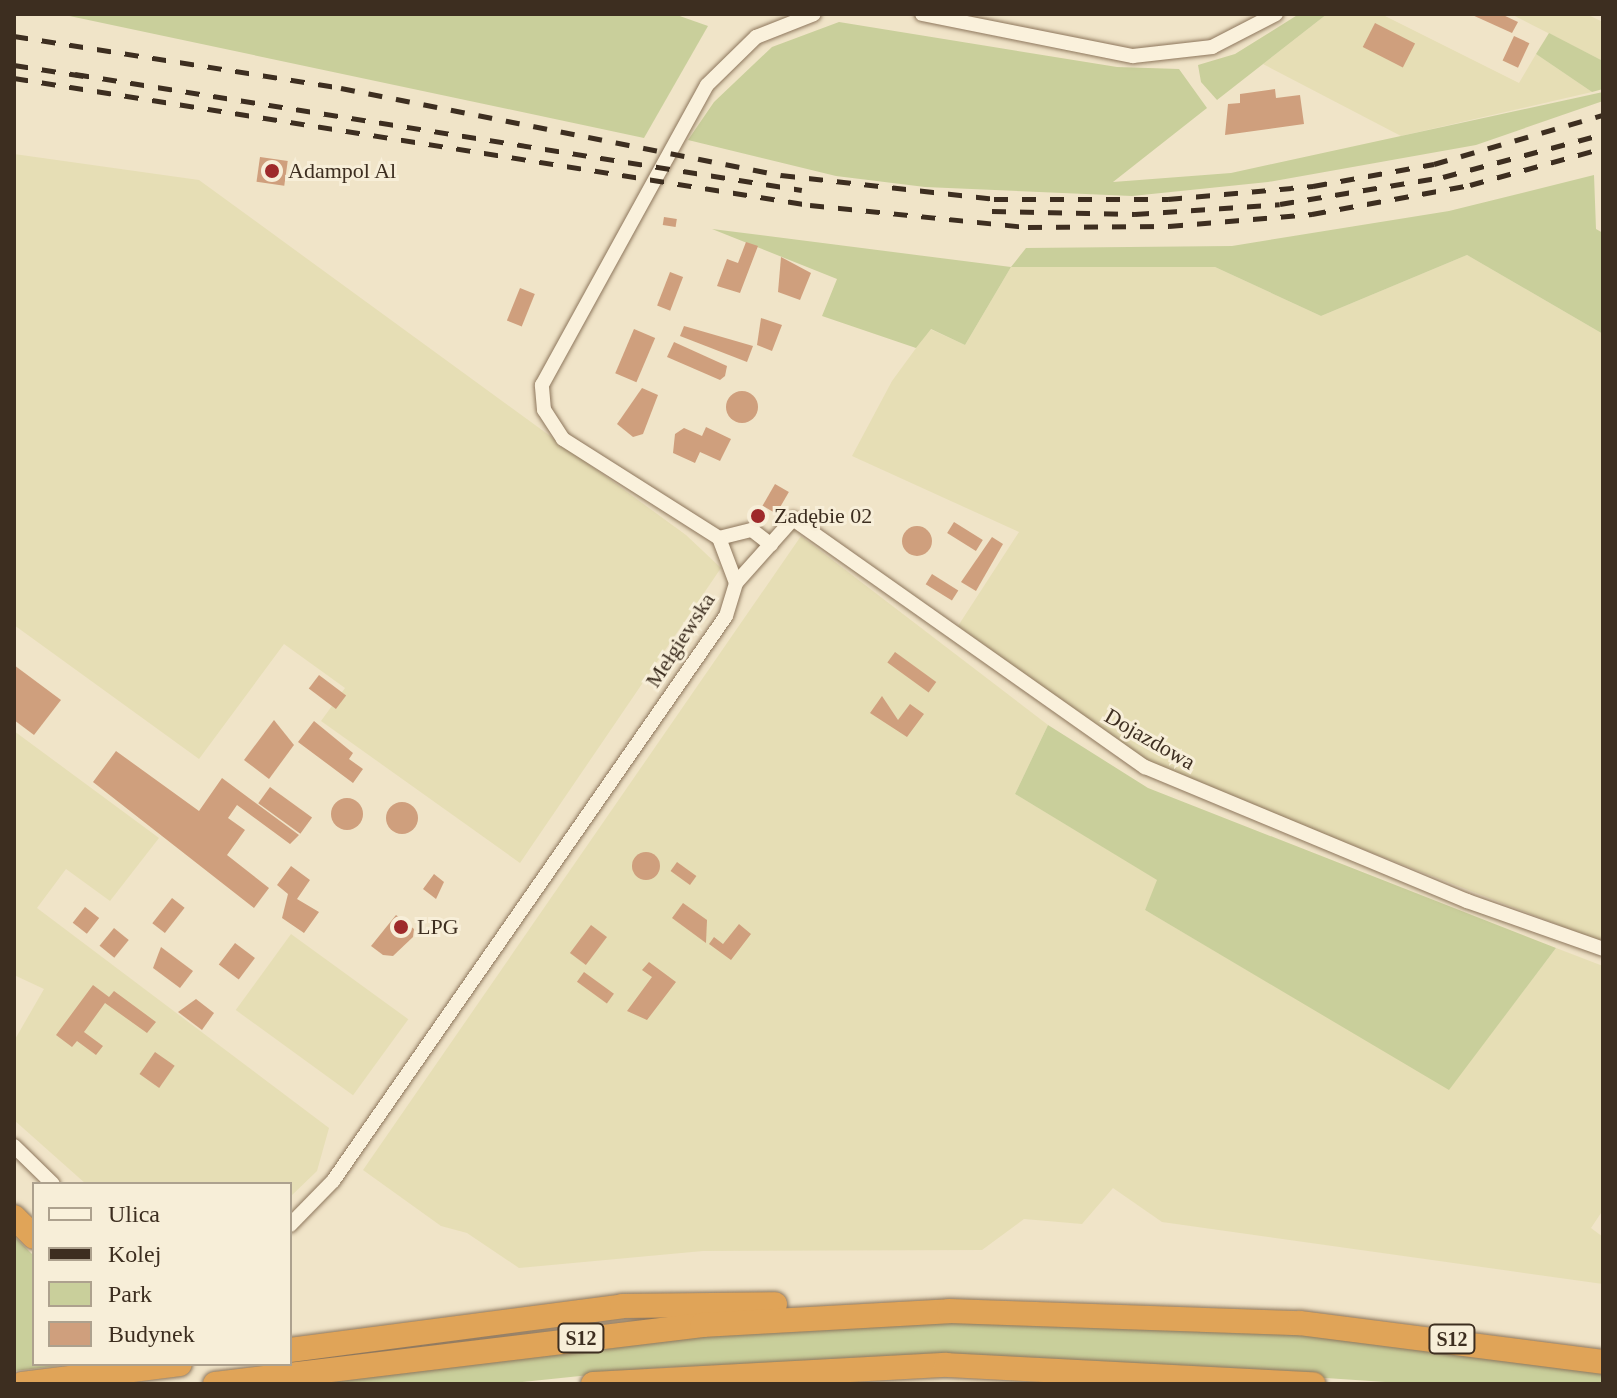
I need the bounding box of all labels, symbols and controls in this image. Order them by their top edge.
place label: Adampol Al [288,158,397,184]
marker: Adampol Al [263,162,281,180]
place label: Zadębie 02 [774,503,872,529]
marker: Zadębie 02 [749,507,767,525]
street label: Mełgiewska [640,588,720,692]
street label: Dojazdowa [1100,703,1200,775]
place label: LPG [417,914,459,940]
marker: LPG [392,918,410,936]
legend [32,1182,292,1366]
text: Ulica [108,1201,160,1227]
text: Kolej [108,1241,161,1267]
text: Park [108,1281,152,1307]
text: Budynek [108,1321,195,1347]
road number: S12 [557,1322,605,1354]
road number: S12 [1428,1323,1476,1355]

